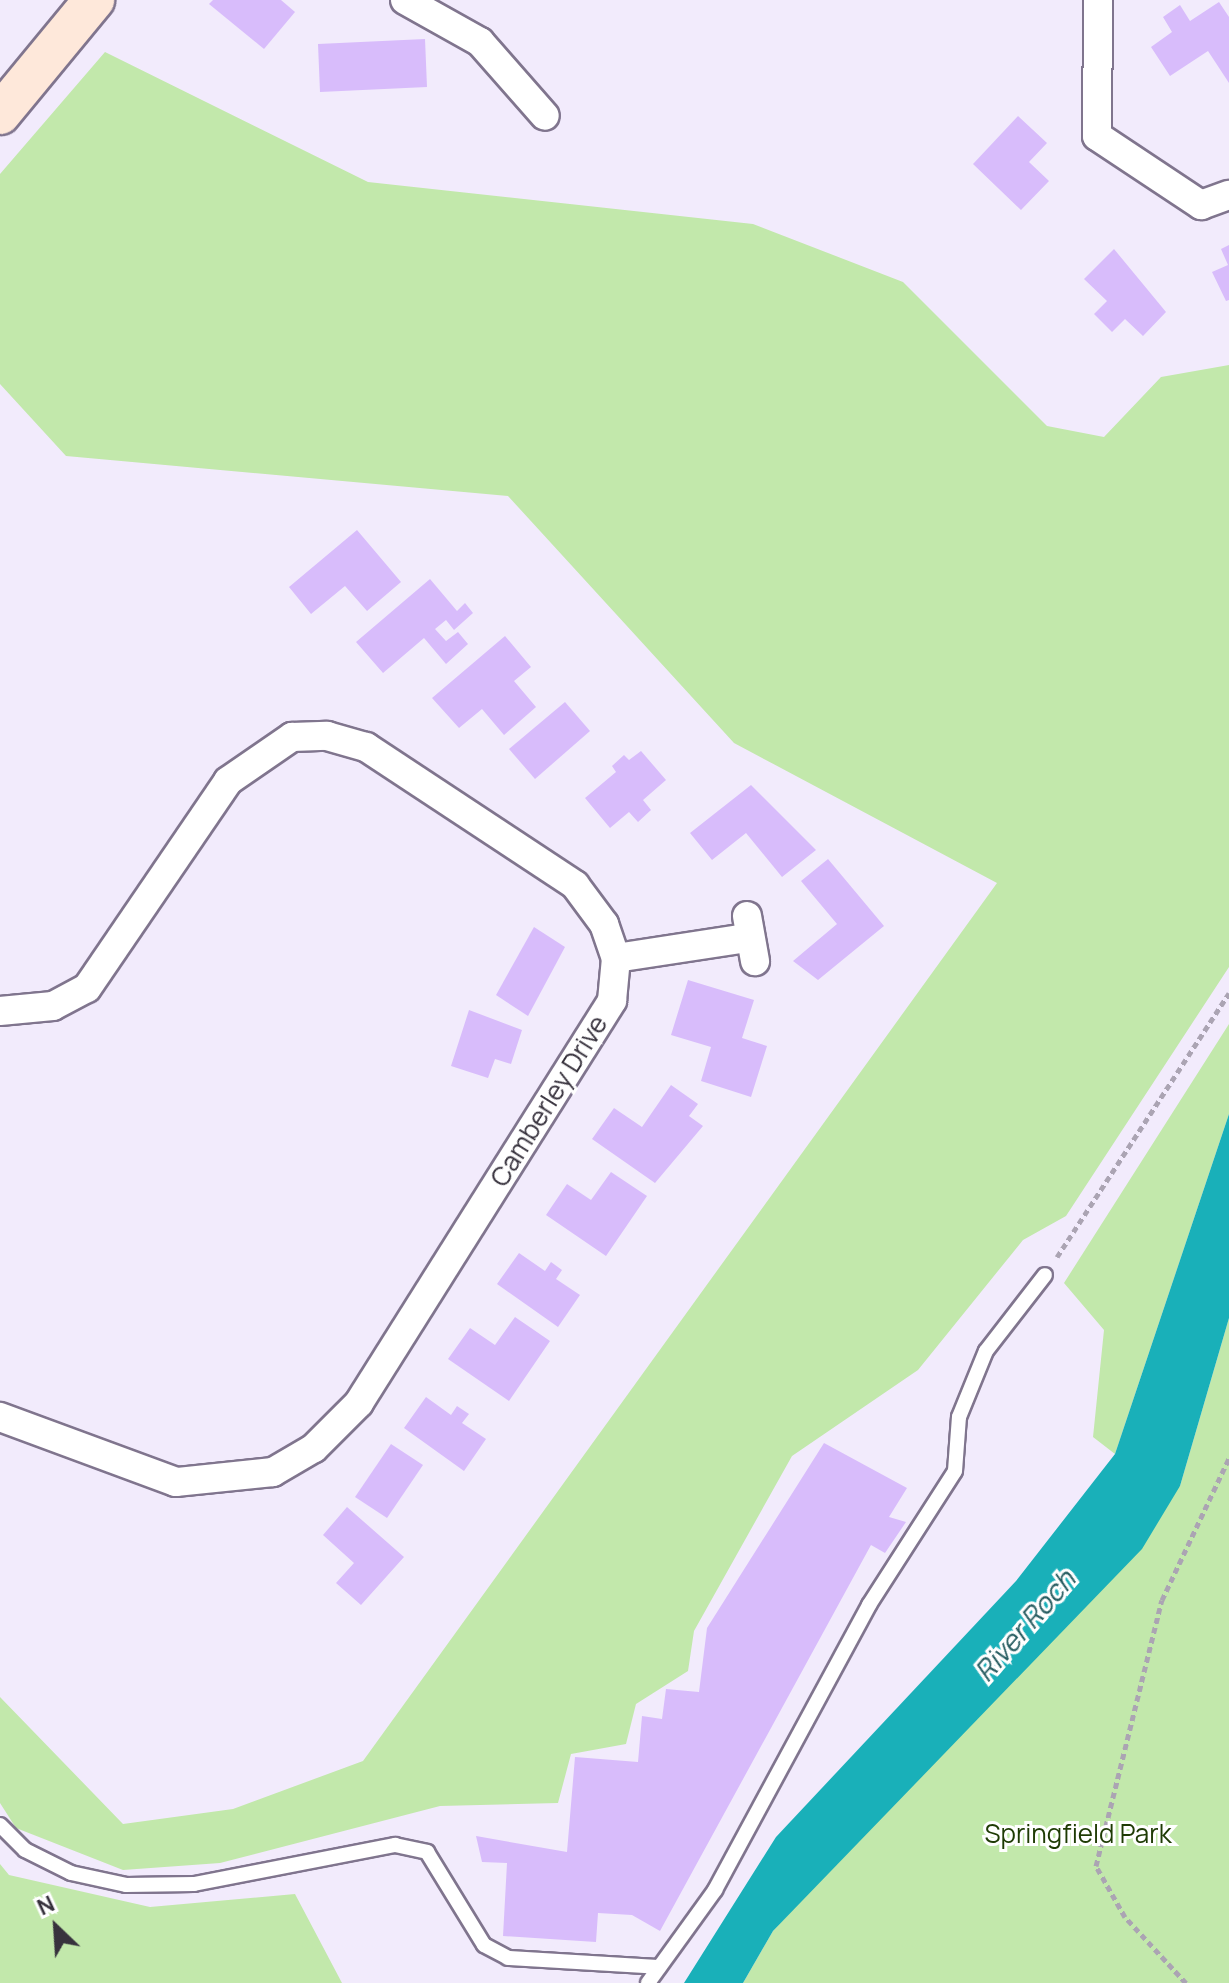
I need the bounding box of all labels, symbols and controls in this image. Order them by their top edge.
street label: Camberley Drive [484,1010,614,1192]
water label: River Roch [967,1563,1081,1687]
park label: Springfield Park [984,1818,1172,1850]
north arrow [16,1887,96,1967]
text: N [32,1888,59,1922]

